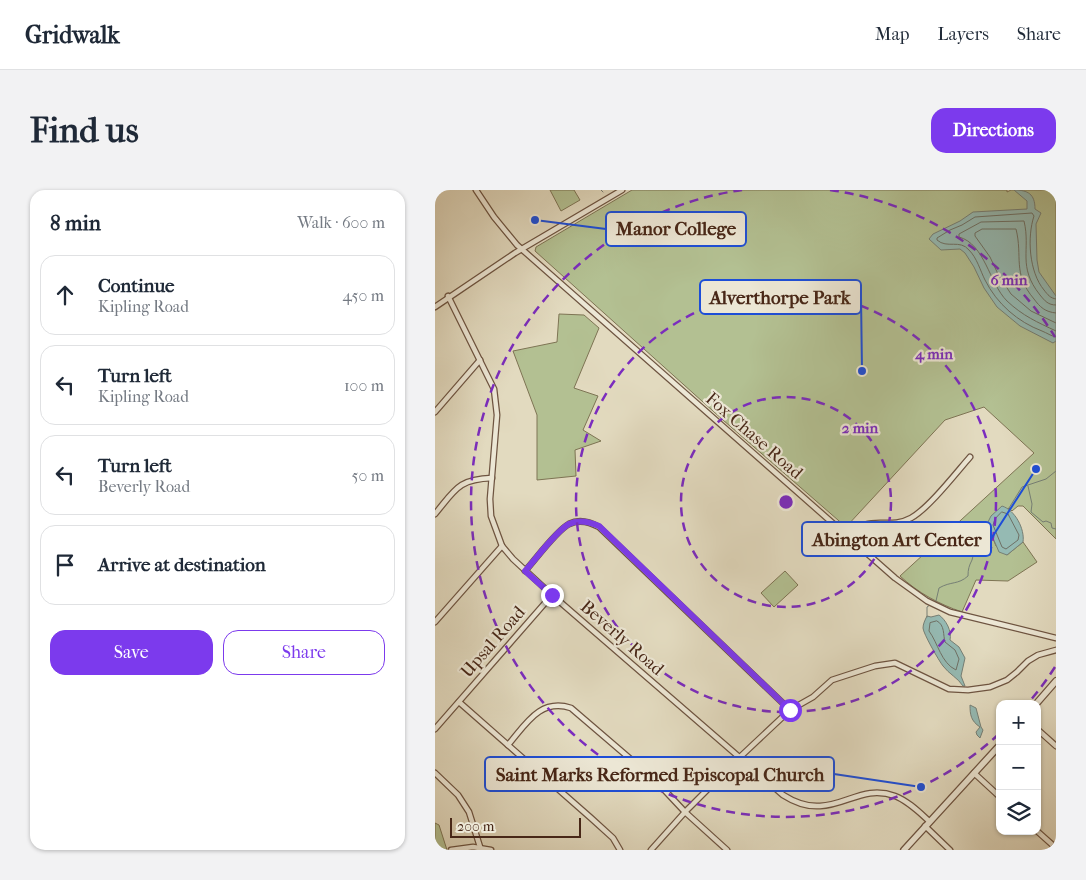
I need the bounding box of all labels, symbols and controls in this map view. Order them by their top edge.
text: Gridwalk [25,21,120,49]
text: Map [875,24,909,45]
text: Layers [937,24,989,45]
text: Share [1017,24,1061,45]
button: Directions [931,108,1056,153]
text: Find us [30,110,139,151]
text: 8 min [50,211,101,235]
callout: Manor College [606,212,746,246]
text: Walk · 600 m [297,213,385,232]
text: Manor College [615,218,737,240]
text: 6 min [991,271,1028,289]
text: Continue [98,275,174,297]
callout: Alverthorpe Park [700,280,861,314]
icon: ahead [51,281,79,309]
text: 450 m [343,286,384,305]
text: Alverthorpe Park [708,287,852,309]
text: Kipling Road [98,297,189,316]
text: 4 min [914,345,953,363]
text: Turn left [98,365,172,387]
icon: left [51,371,79,399]
text: 100 m [344,376,384,395]
text: Kipling Road [98,387,189,406]
street label: Fox Chase Road [701,388,807,484]
text: 2 min [842,419,879,437]
text: Turn left [98,455,172,477]
icon: left [51,461,79,489]
text: 50 m [352,466,384,485]
text: Beverly Road [98,477,190,496]
centre of rings [777,493,795,511]
callout: Abington Art Center [802,522,991,556]
text: Abington Art Center [811,529,983,551]
icon: arrive [51,551,79,579]
text: Arrive at destination [98,554,266,576]
route end [541,584,564,607]
street label: Beverly Road [576,596,668,680]
street label: Upsal Road [456,602,530,682]
button: Save [50,630,213,675]
button: Share [223,630,385,675]
route start [779,699,802,722]
map controls [996,700,1041,835]
button: + [996,700,1041,745]
button: − [996,745,1041,790]
callout: Saint Marks Reformed Episcopal Church [485,757,834,791]
text: Saint Marks Reformed Episcopal Church [496,764,825,786]
button: layers [996,790,1041,835]
scale bar [450,815,581,838]
text: 200 m [457,818,494,835]

